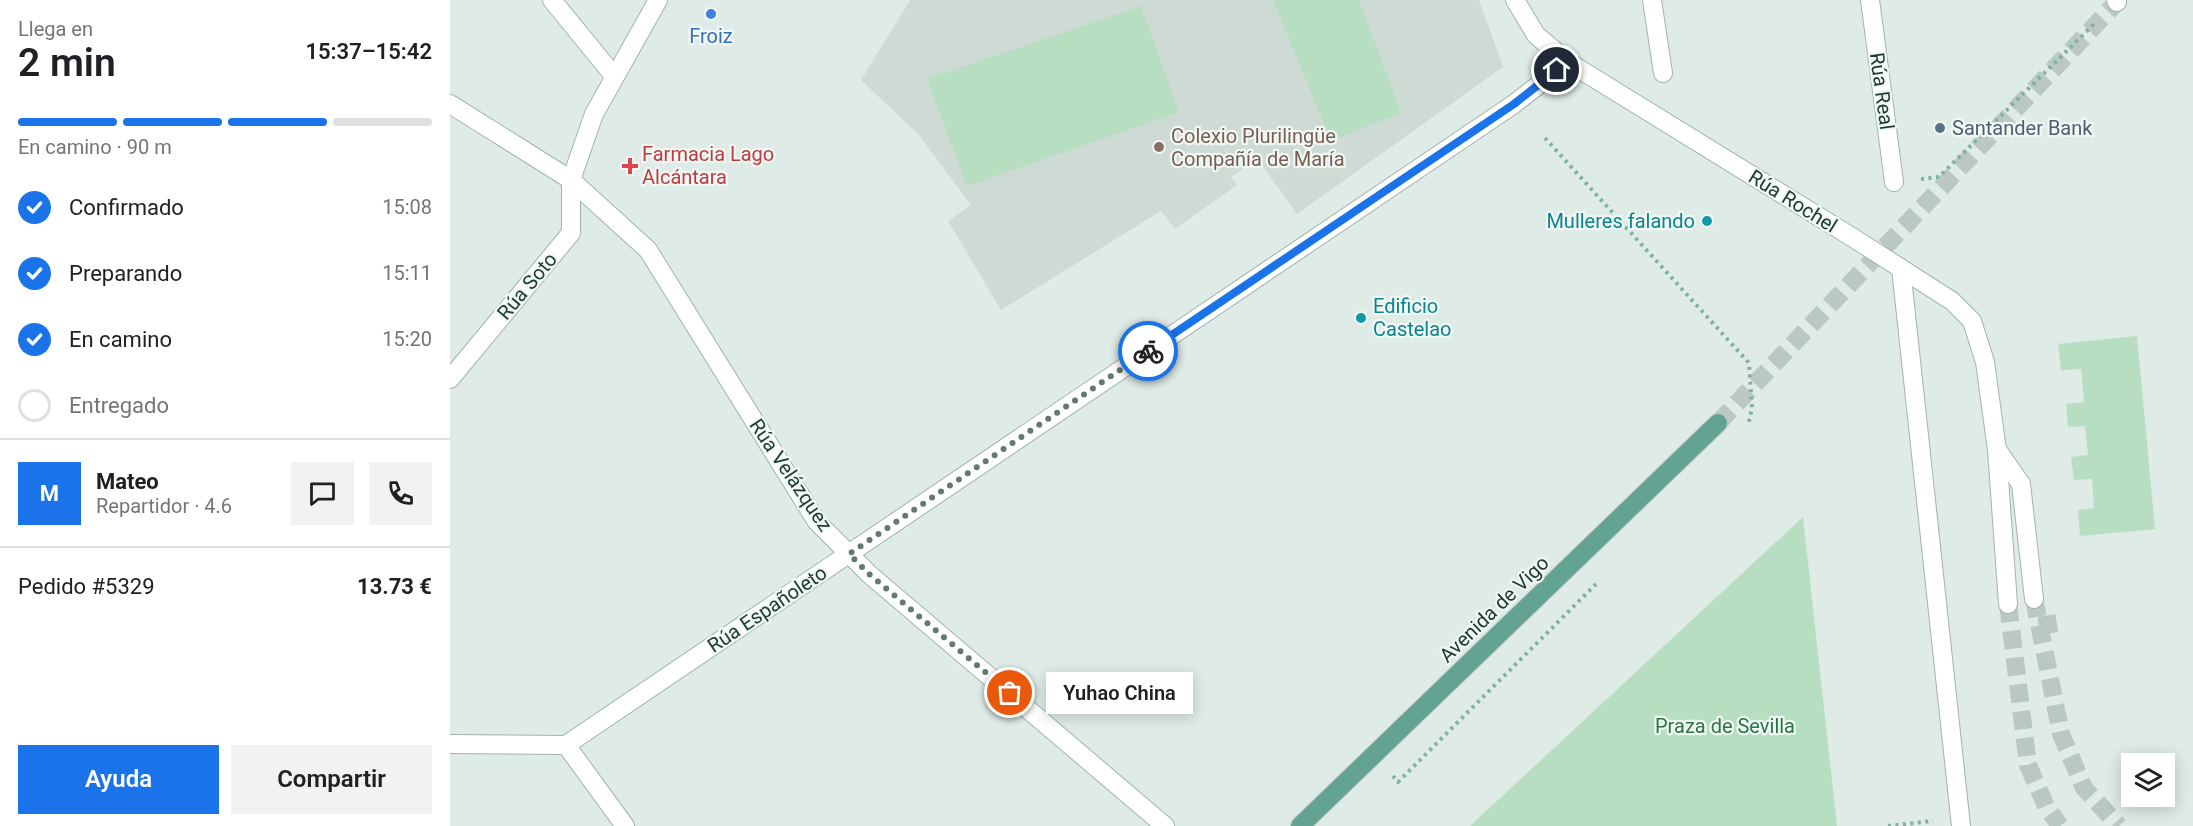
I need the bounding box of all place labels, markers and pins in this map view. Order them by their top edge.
marker: Froiz [704,7,718,21]
place label: Froiz [689,24,733,48]
pin [1531,44,1582,95]
place label: Santander Bank [1952,116,2093,140]
marker: Santander Bank [1933,121,1947,135]
place label: Colexio Plurilingüe Compañía de María [1171,124,1345,171]
marker: Colexio Plurilingüe Compañía de María [1152,140,1166,154]
place label: Farmacia Lago Alcántara [642,142,774,189]
marker: Farmacia Lago Alcántara [623,159,637,173]
place label: Mulleres falando [1546,209,1695,233]
marker: Mulleres falando [1700,214,1714,228]
place label: Edificio Castelao [1373,294,1452,341]
marker: Edificio Castelao [1354,311,1368,325]
pin [984,667,1035,718]
callout: Yuhao China [1046,672,1193,714]

